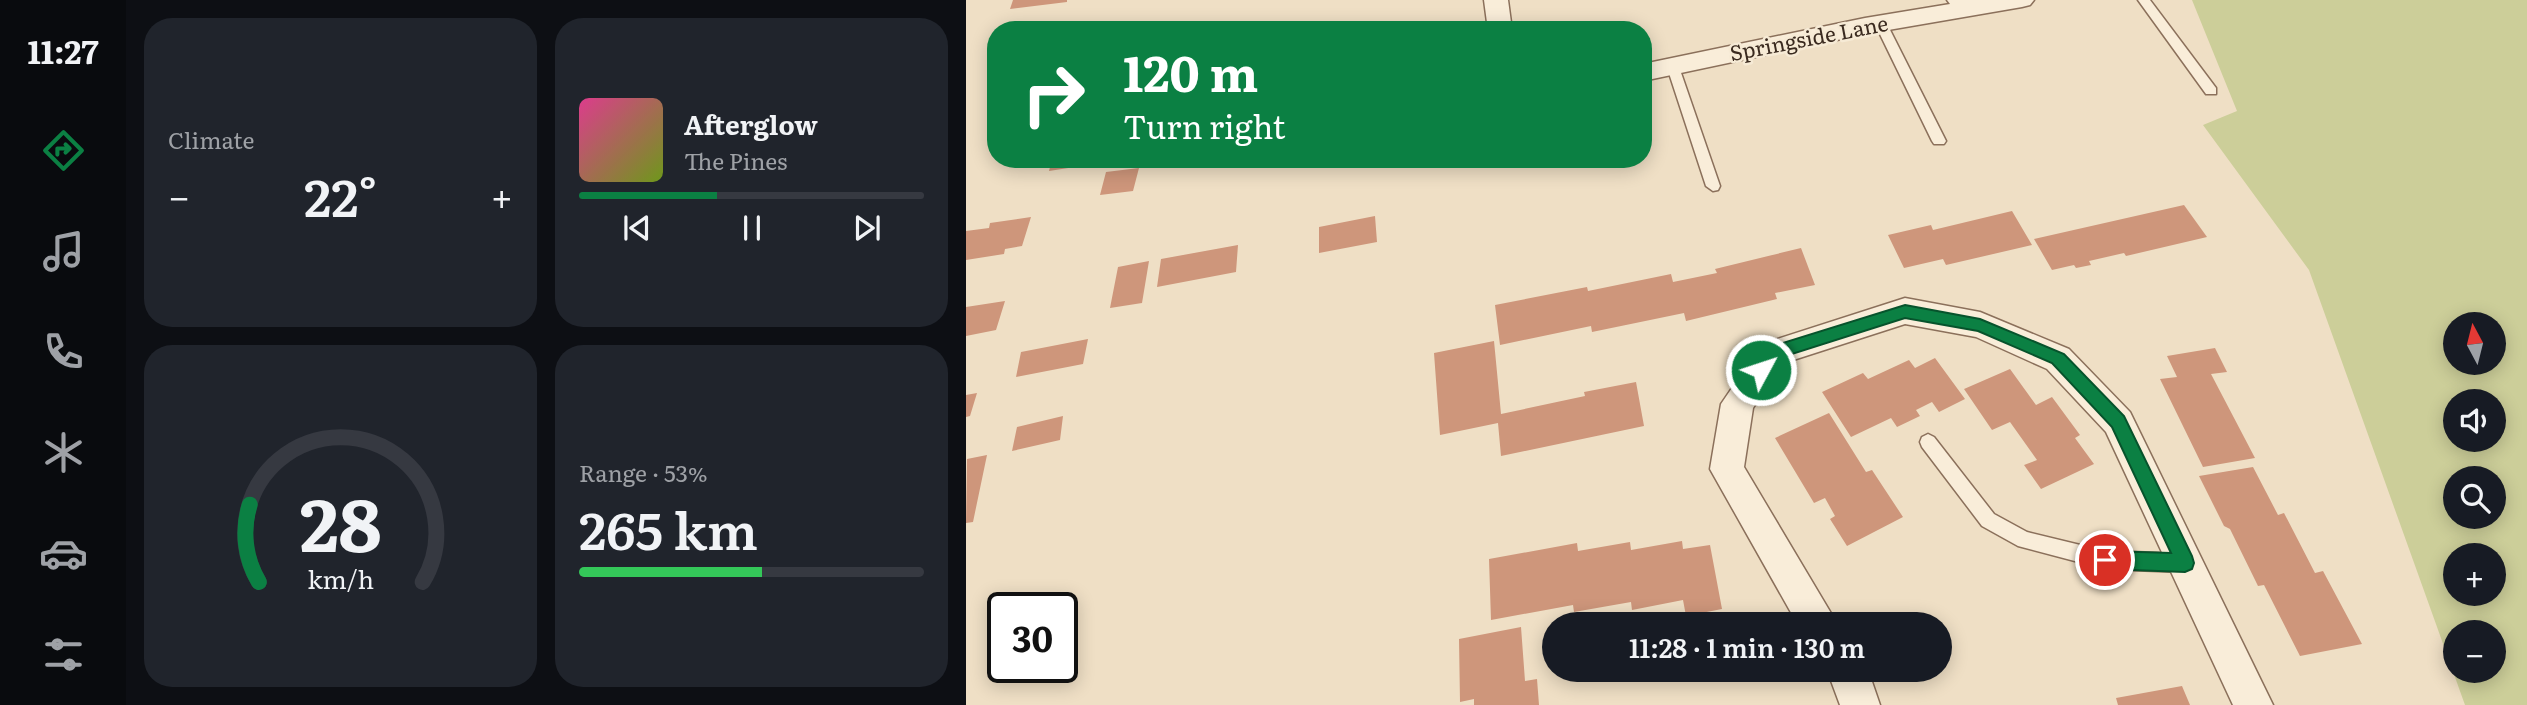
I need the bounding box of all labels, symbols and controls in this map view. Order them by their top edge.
street label: Springside Lane [1727,6,1891,67]
text: 11:27 [27,26,99,74]
text: 120 m [1123,34,1258,107]
icon: right [1008,49,1099,140]
text: Turn right [1123,101,1285,149]
text: Afterglow [684,104,818,143]
text: Climate [168,122,254,156]
icon: directions [39,126,88,175]
text: The Pines [684,143,787,177]
text: 22° [304,156,377,233]
text: − [168,166,190,223]
text: + [491,166,513,223]
icon: previous [618,209,656,247]
icon: pause [733,209,771,247]
icon: next [848,209,886,247]
icon: music [39,227,88,276]
north arrow [2443,312,2506,374]
map controls [2443,312,2506,683]
icon: phone [39,327,88,376]
position arrow [1724,333,1798,407]
button: sound [2443,389,2506,452]
icon: climate [39,428,88,477]
text: Range · 53% [579,455,708,489]
text: 28 [300,466,381,574]
button: search [2443,466,2506,529]
text: 265 km [579,489,758,566]
icon: car [39,529,88,578]
pin [2075,530,2135,590]
icon: arrive [2086,541,2124,579]
button: + [2443,543,2506,606]
text: km/h [307,560,374,597]
speed limit sign: 30 [987,592,1078,683]
button: − [2443,620,2506,683]
text: 11:28 · 1 min · 130 m [1629,627,1865,666]
icon: filters [39,630,88,679]

